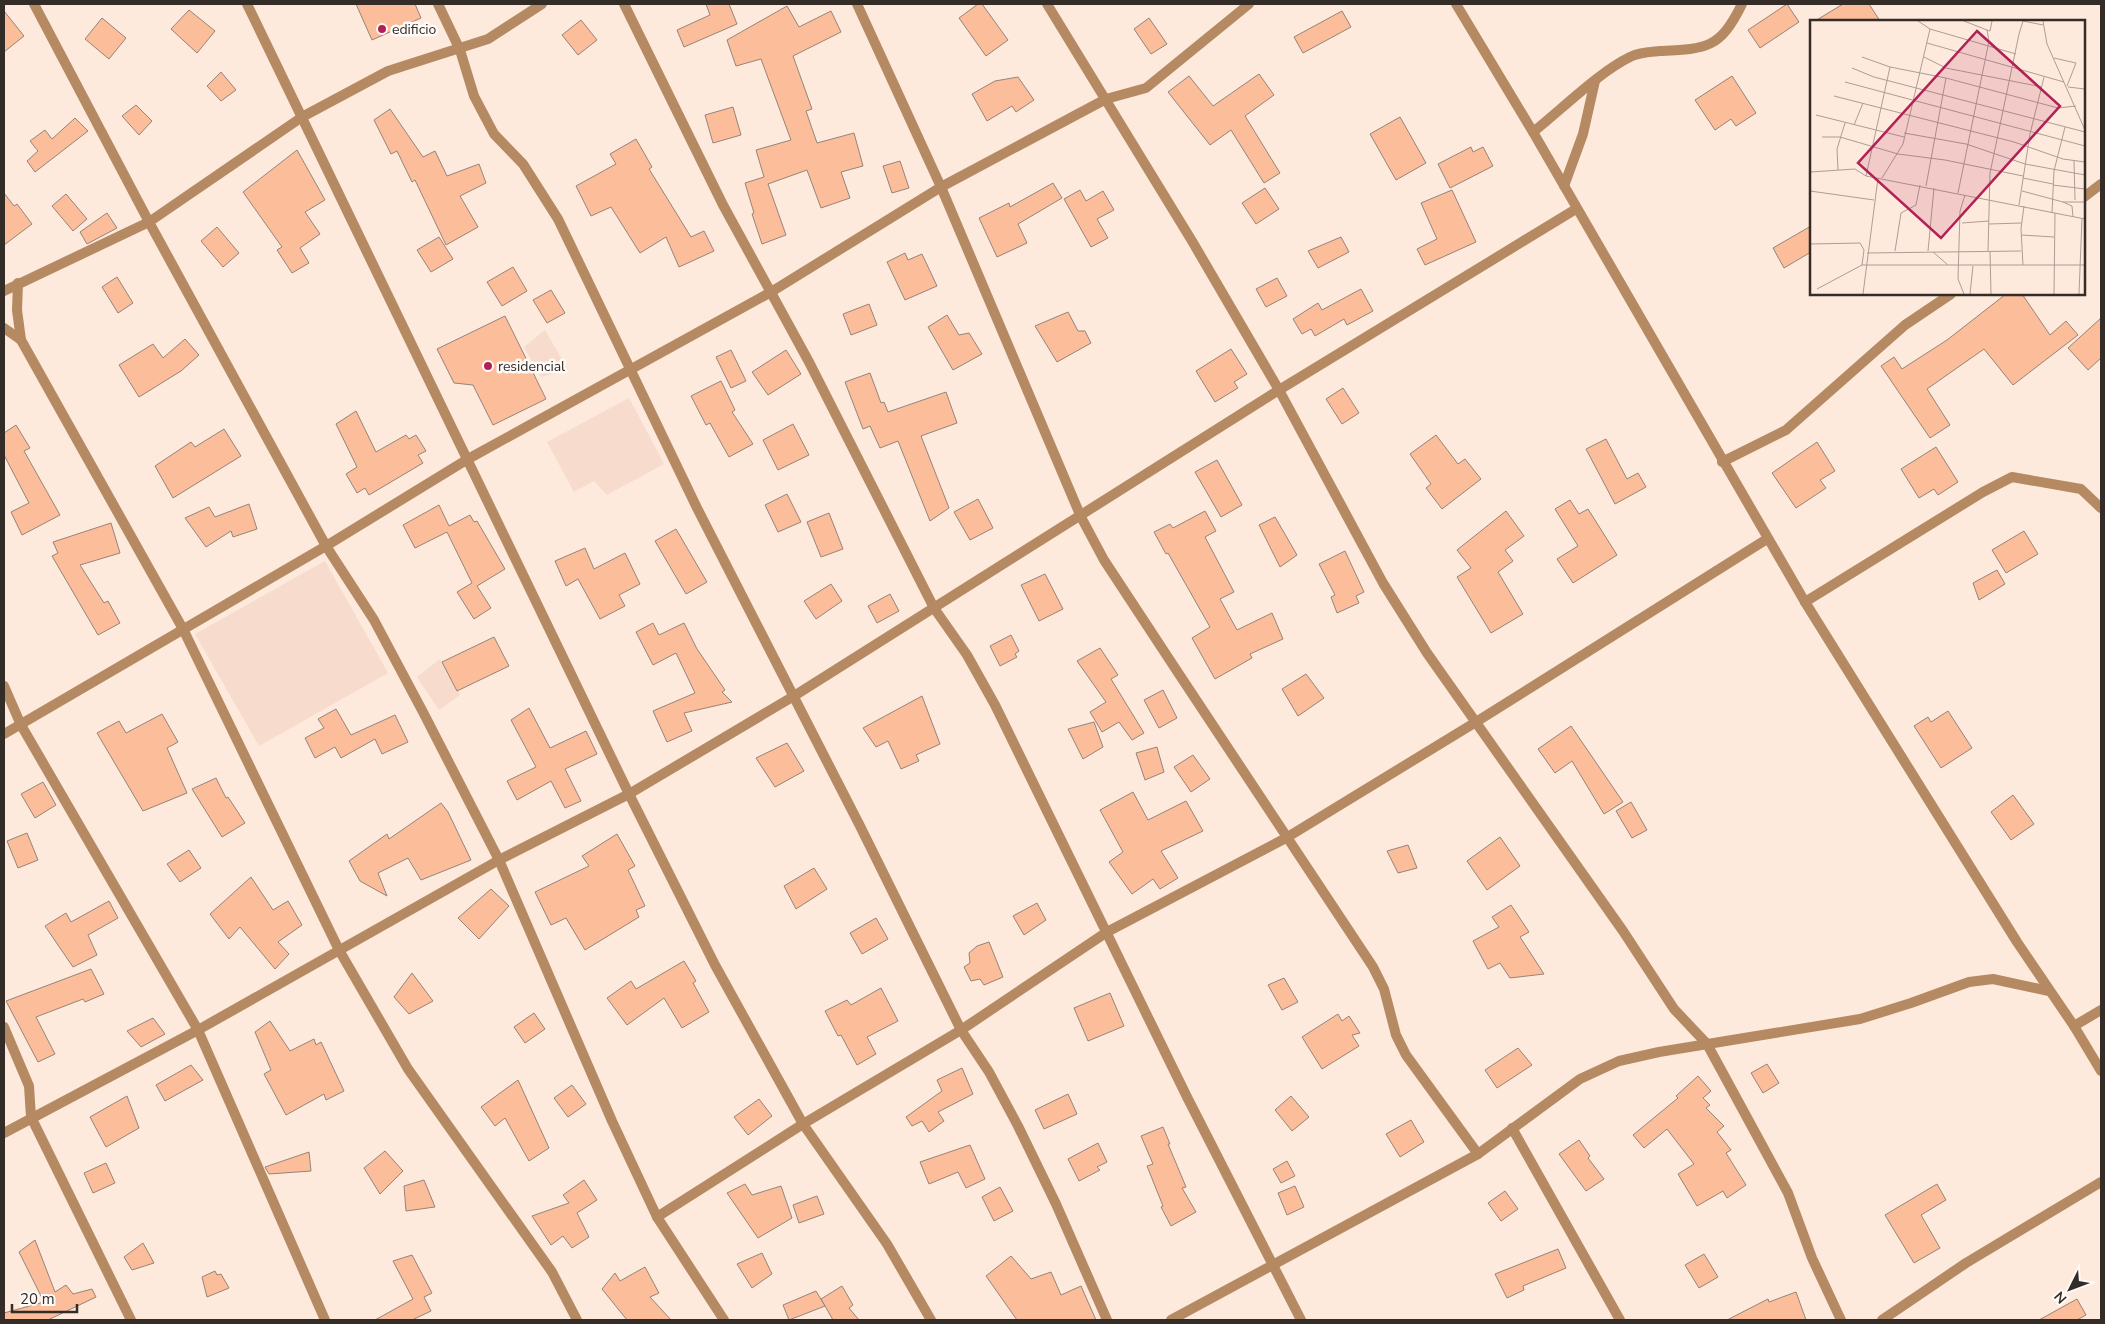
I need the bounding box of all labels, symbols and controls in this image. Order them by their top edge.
place label: edificio [392,20,436,39]
inset map [1810,20,2085,295]
marker: edificio [376,23,388,35]
place label: residencial [498,357,566,376]
marker: residencial [482,360,494,372]
north arrow [2045,1264,2095,1314]
scale bar [12,1282,78,1314]
text: N [2050,1287,2071,1308]
text: 20 m [20,1289,55,1309]

